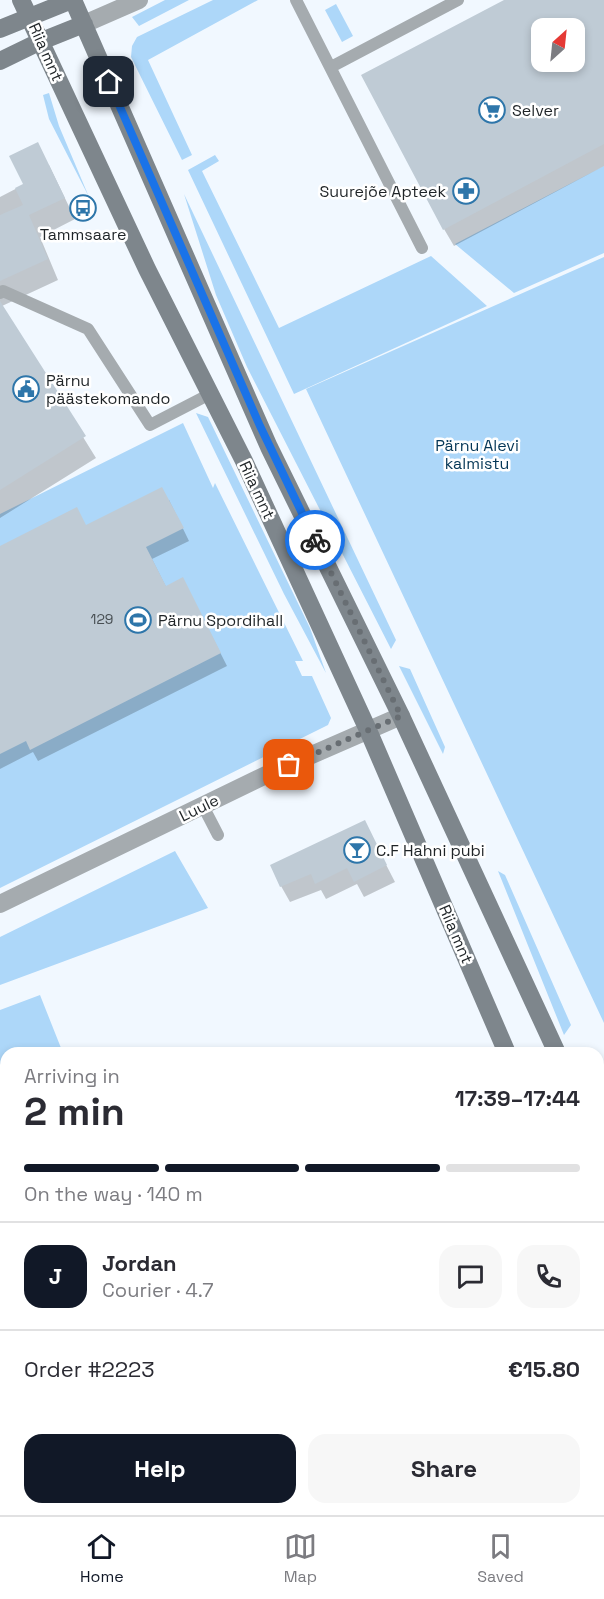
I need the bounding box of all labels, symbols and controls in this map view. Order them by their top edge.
north arrow [531,18,585,72]
map controls [531,18,585,72]
street label: Riia mnt [24,19,68,85]
pin [83,56,134,107]
icon: home [92,65,125,98]
supermarket icon: Selver [477,95,507,125]
place label: Selver [512,100,559,121]
pharmacy icon: Suurejõe Apteek [451,176,481,206]
place label: Suurejõe Apteek [319,181,446,202]
bus stop icon: Tammsaare [68,193,98,223]
place label: Tammsaare [40,224,126,245]
place label: Pärnu päästekomando [46,370,170,409]
public building icon: Pärnu päästekomando [11,374,41,404]
park label: Pärnu Alevi kalmistu [435,435,519,474]
street label: Riia mnt [234,457,280,523]
courier [285,510,345,570]
icon: bike [299,524,332,557]
sports icon: Pärnu Spordihall [123,605,153,635]
house number: 129 [91,610,113,628]
place label: Pärnu Spordihall [158,610,283,631]
pin [263,739,314,790]
icon: bag [272,748,305,781]
street label: Luule [176,789,222,827]
bar icon: C.F Hahni pubi [342,835,372,865]
place label: C.F Hahni pubi [376,840,485,861]
street label: Riia mnt [434,901,478,967]
text: Arriving in [24,1063,120,1089]
text: 17:39–17:44 [455,1084,580,1112]
text: 2 min [24,1087,125,1136]
text: On the way · 140 m [24,1181,203,1207]
button: chat [439,1245,502,1308]
button: phone [517,1245,580,1308]
text: Jordan [102,1249,177,1277]
text: J [49,1262,62,1290]
text: Courier · 4.7 [102,1277,213,1303]
text: Order #2223 [24,1355,155,1383]
text: €15.80 [508,1355,580,1383]
button: Help [24,1434,296,1503]
button: Share [308,1434,580,1503]
tab: Home [80,1530,124,1587]
tab: Map [284,1530,317,1587]
tab: Saved [477,1530,524,1587]

